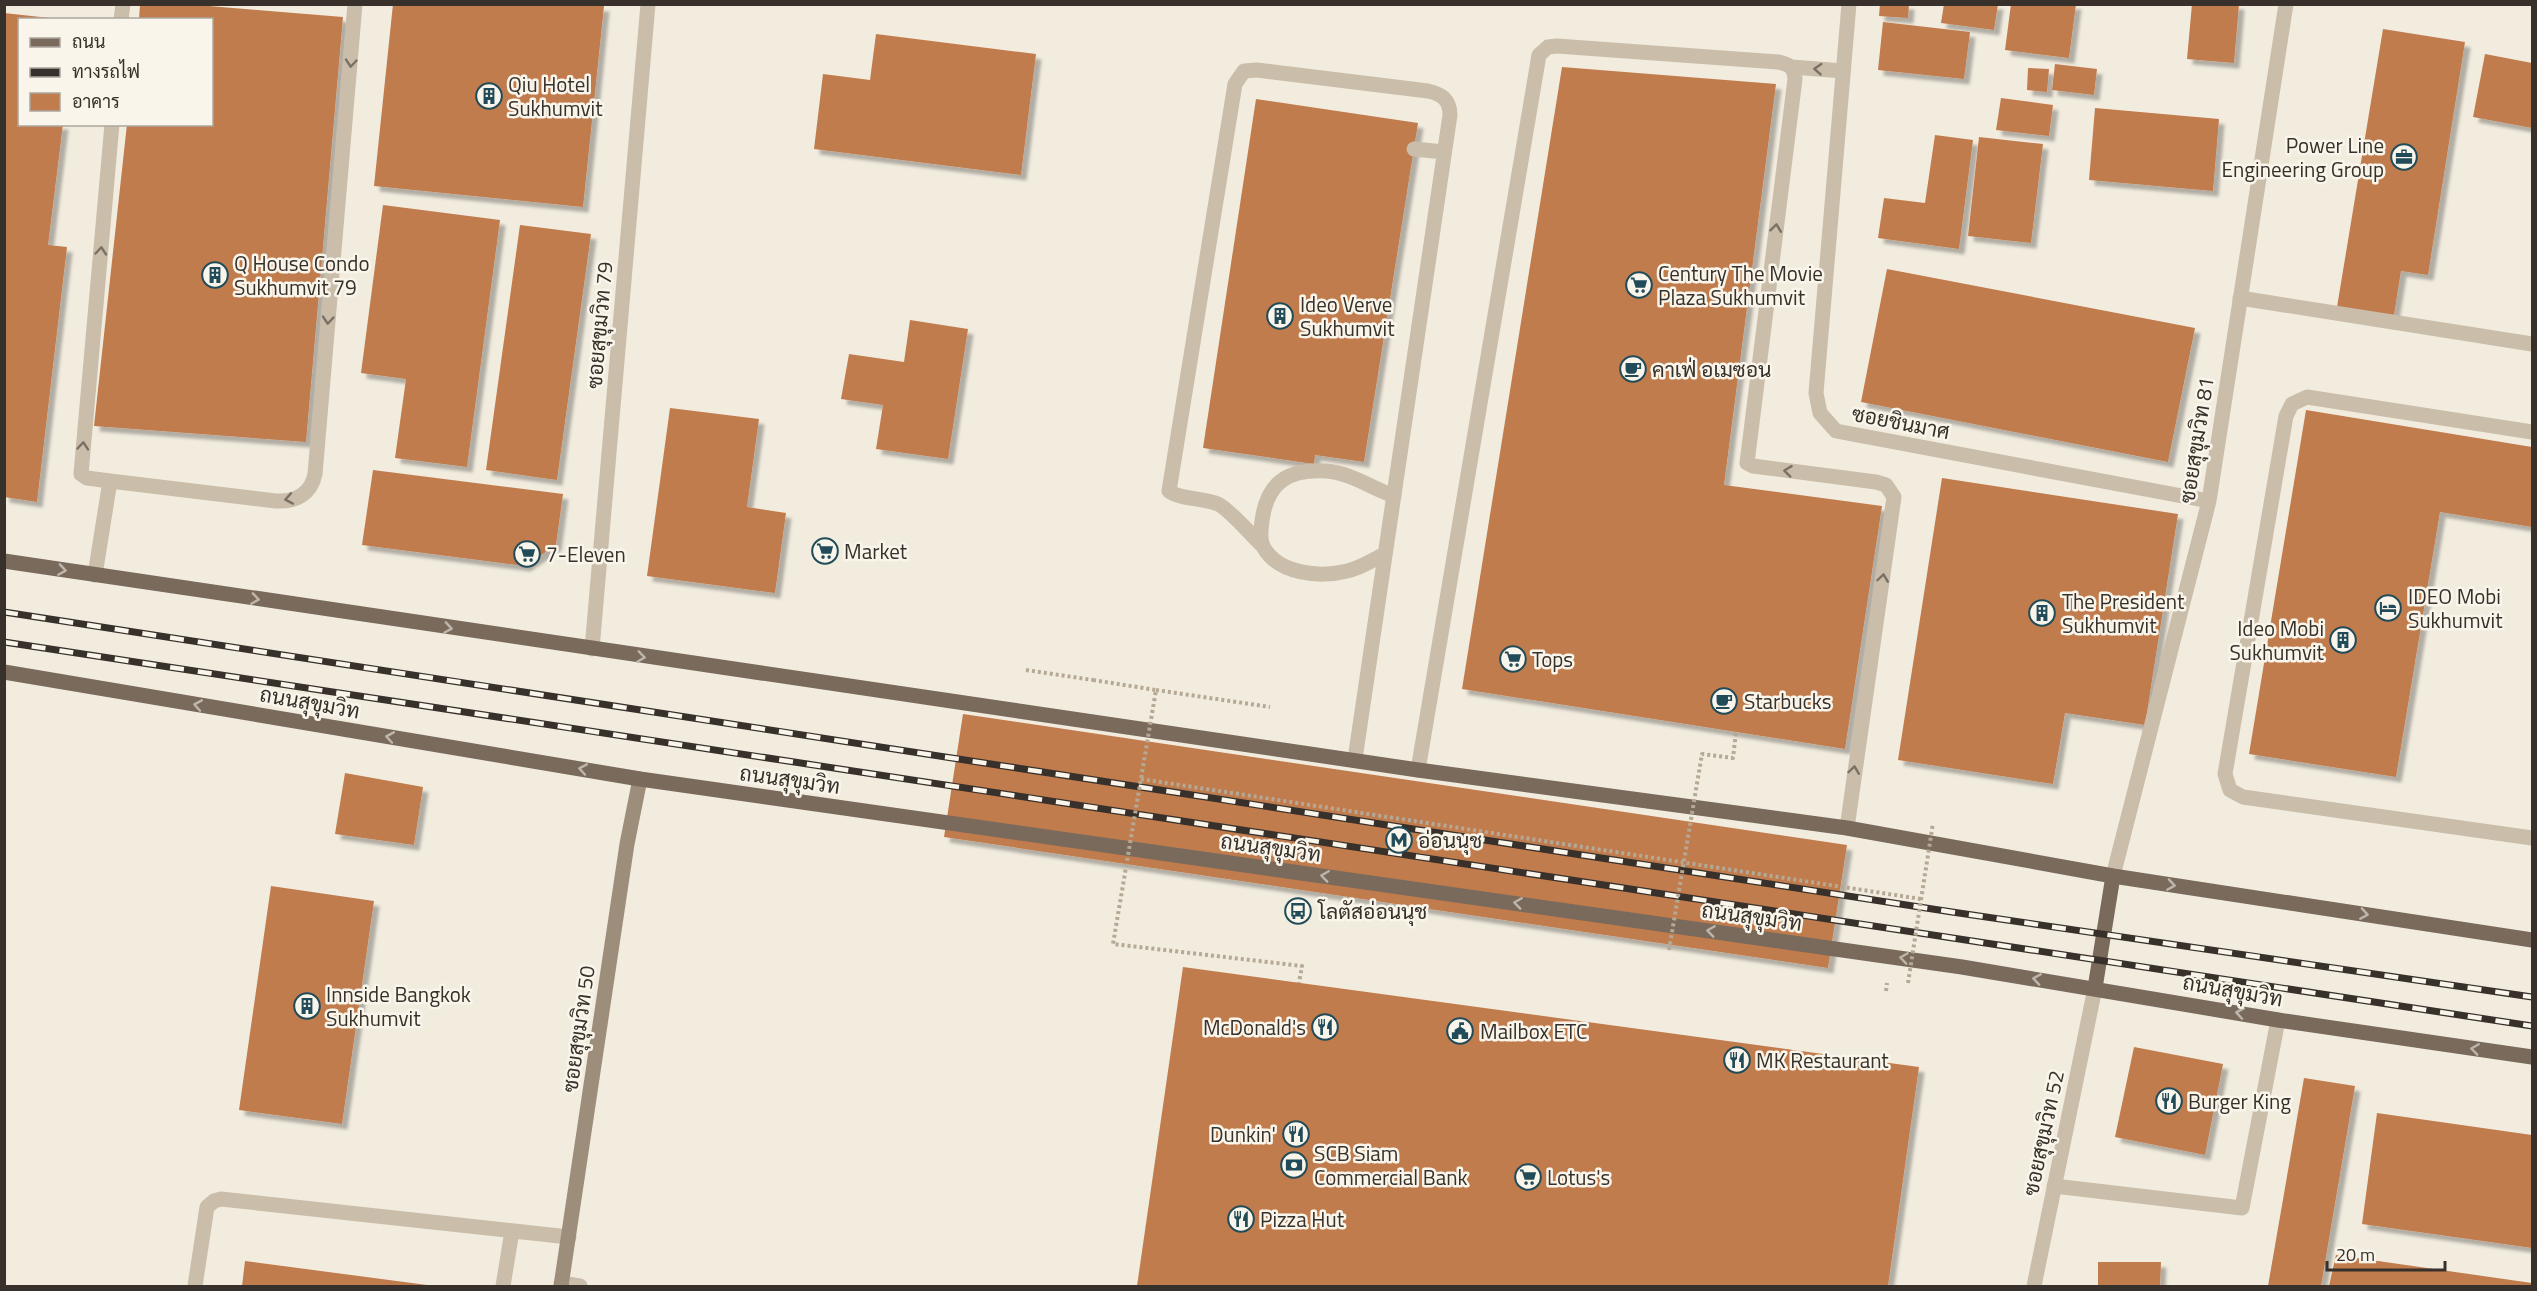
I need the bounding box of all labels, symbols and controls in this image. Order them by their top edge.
legend [18,18,213,126]
text: ถนน [72,28,105,55]
text: ทางรถไฟ [72,58,140,85]
one-way arrow [345,58,358,67]
one-way arrow [1813,63,1823,76]
place label: Qiu Hotel Sukhumvit [508,68,603,124]
building icon: Qiu Hotel Sukhumvit [474,81,504,111]
text: อาคาร [72,88,120,115]
place label: Power Line Engineering Group [2221,129,2384,185]
office icon: Power Line Engineering Group [2389,142,2419,172]
one-way arrow [1770,223,1782,233]
one-way arrow [94,247,107,256]
place label: Q House Condo Sukhumvit 79 [234,247,370,303]
place label: Century The Movie Plaza Sukhumvit [1658,257,1823,313]
building icon: Q House Condo Sukhumvit 79 [200,260,230,290]
street label: ซอยสุขุมวิท 79 [578,260,620,390]
supermarket icon: Century The Movie Plaza Sukhumvit [1624,270,1654,300]
place label: Ideo Verve Sukhumvit [1300,288,1395,344]
building icon: Ideo Verve Sukhumvit [1265,301,1295,331]
one-way arrow [322,315,335,324]
place label: คาเฟ่ อเมซอน [1652,353,1771,385]
cafe icon: คาเฟ่ อเมซอน [1618,354,1648,384]
street label: ซอยสุขุมวิท 81 [2170,375,2222,505]
street label: ซอยชินมาศ [1849,397,1953,447]
one-way arrow [76,441,89,450]
one-way arrow [1784,465,1793,477]
one-way arrow [284,492,294,505]
place label: Market [844,535,908,567]
supermarket icon: Market [810,536,840,566]
place label: 7-Eleven [546,538,626,570]
supermarket icon: 7-Eleven [512,539,542,569]
one-way arrow [58,564,67,576]
one-way arrow [1876,573,1888,582]
place label: IDEO Mobi Sukhumvit [2408,580,2503,636]
place label: The President Sukhumvit [2062,585,2185,641]
one-way arrow [251,593,260,605]
hotel icon: IDEO Mobi Sukhumvit [2373,593,2403,623]
building icon: The President Sukhumvit [2027,598,2057,628]
place label: Ideo Mobi Sukhumvit [2229,612,2325,668]
one-way arrow [443,621,453,633]
building icon: Ideo Mobi Sukhumvit [2328,625,2358,655]
place label: Tops [1532,643,1573,675]
supermarket icon: Tops [1498,644,1528,674]
one-way arrow [636,650,646,662]
street label: ถนนสุขุมวิท [257,677,363,727]
place label: Starbucks [1744,685,1832,717]
cafe icon: Starbucks [1709,686,1739,716]
one-way arrow [193,699,203,711]
one-way arrow [386,731,396,744]
street label: ถนนสุขุมวิท [738,756,842,802]
one-way arrow [578,763,588,776]
one-way arrow [1848,766,1860,775]
street label: ถนนสุขุมวิท [1219,824,1323,870]
place label: อ่อนนุช [1418,824,1482,856]
metro station icon: อ่อนนุช [1384,825,1414,855]
one-way arrow [1320,870,1329,883]
one-way arrow [2166,878,2175,890]
street label: ถนนสุขุมวิท [1700,893,1804,939]
place label: โลตัสอ่อนนุช [1317,895,1427,927]
bus stop icon: โลตัสอ่อนนุช [1283,896,1313,926]
one-way arrow [1513,898,1522,910]
one-way arrow [2358,907,2368,920]
one-way arrow [1706,925,1715,937]
one-way arrow [1899,953,1908,965]
street label: ซอยสุขุมวิท 50 [553,964,603,1094]
street label: ถนนสุขุมวิท [2180,965,2286,1015]
one-way arrow [2032,973,2041,985]
place label: Innside Bangkok Sukhumvit [326,978,471,1034]
building icon: Innside Bangkok Sukhumvit [292,991,322,1021]
one-way arrow [2236,1007,2246,1020]
place label: McDonald's [1203,1011,1306,1043]
restaurant icon: McDonald's [1310,1012,1340,1042]
place label: Mailbox ETC [1480,1015,1587,1047]
public building icon: Mailbox ETC [1445,1016,1475,1046]
one-way arrow [2470,1043,2479,1055]
place label: MK Restaurant [1756,1044,1889,1076]
restaurant icon: MK Restaurant [1722,1045,1752,1075]
street label: ซอยสุขุมวิท 52 [2014,1067,2072,1199]
place label: Burger King [2188,1085,2291,1117]
restaurant icon: Burger King [2154,1086,2184,1116]
place label: Dunkin' [1210,1118,1276,1150]
restaurant icon: Dunkin' [1281,1119,1311,1149]
place label: SCB Siam Commercial Bank [1314,1137,1468,1193]
bank icon: SCB Siam Commercial Bank [1279,1150,1309,1180]
place label: Lotus's [1547,1161,1610,1193]
supermarket icon: Lotus's [1513,1162,1543,1192]
place label: Pizza Hut [1260,1203,1345,1235]
restaurant icon: Pizza Hut [1226,1204,1256,1234]
scale bar [2327,1234,2446,1272]
text: 20 m [2336,1241,2375,1268]

